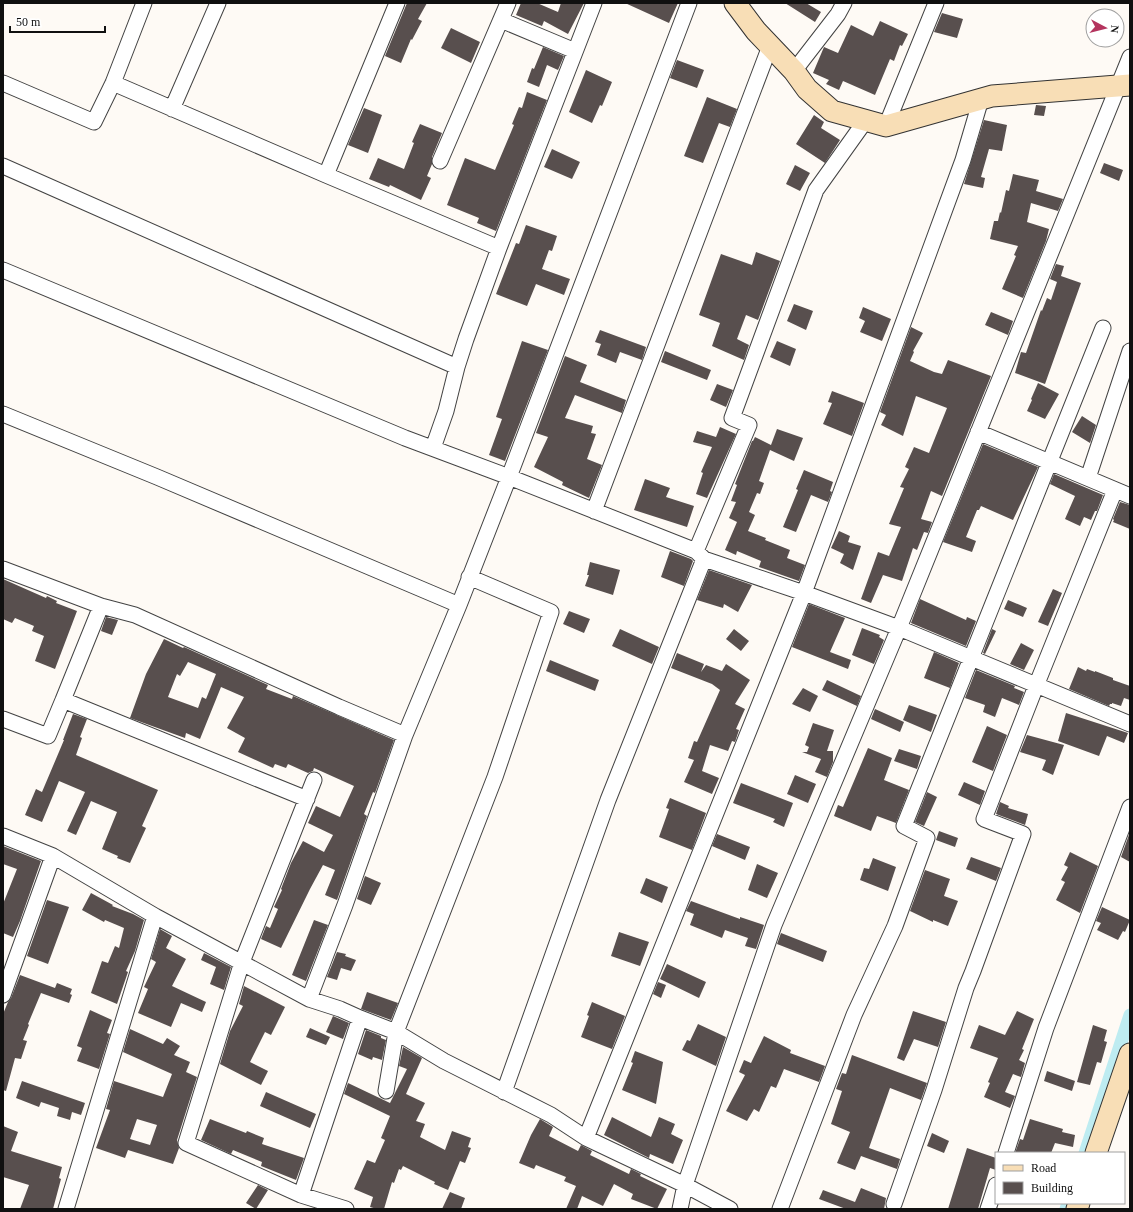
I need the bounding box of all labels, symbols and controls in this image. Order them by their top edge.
scale bar [10,8,105,34]
north arrow [1085,8,1125,48]
text: 50 m [16,15,41,29]
text: N [1108,25,1121,34]
legend [995,1152,1125,1204]
text: Road [1031,1161,1056,1175]
text: Building [1031,1181,1073,1195]

